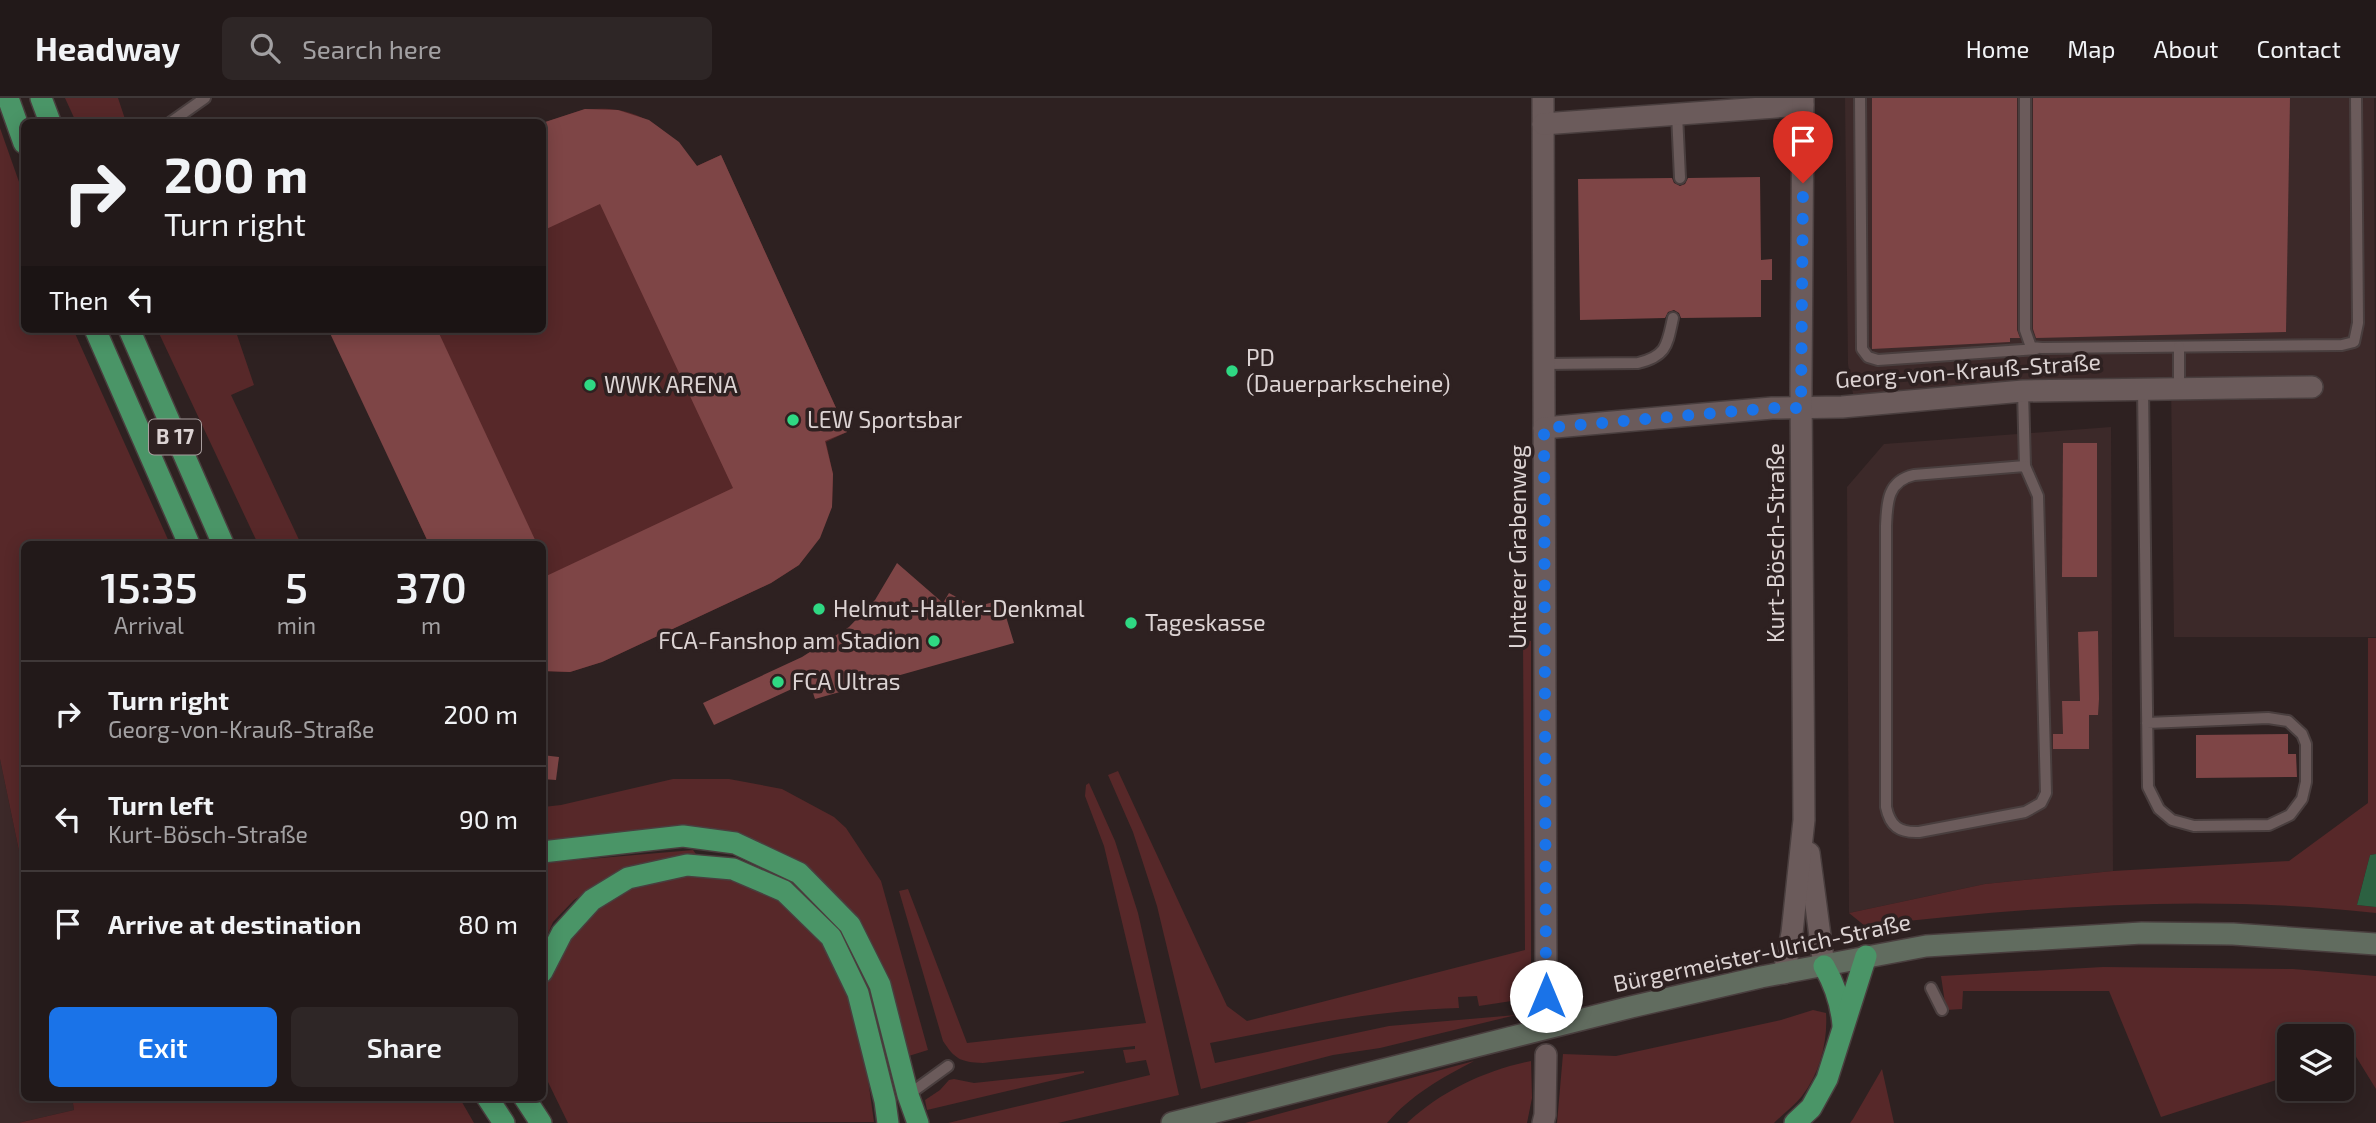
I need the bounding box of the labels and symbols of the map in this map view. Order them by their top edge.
pin [1773,111,1833,183]
place label: PD (Dauerparkscheine) [1246,343,1450,397]
street label: Georg-von-Krauß-Straße [1834,347,2102,393]
marker: PD (Dauerparkscheine) [1224,363,1240,379]
place label: WWK ARENA [604,370,738,398]
marker: WWK ARENA [582,377,598,393]
place label: LEW Sportsbar [807,405,962,433]
marker: LEW Sportsbar [785,412,801,428]
road number: B 17 [149,420,201,454]
street label: Kurt-Bösch-Straße [1761,443,1789,643]
street label: Unterer Grabenweg [1503,445,1531,649]
place label: Helmut-Haller-Denkmal [833,594,1085,622]
marker: Helmut-Haller-Denkmal [811,601,827,617]
place label: Tageskasse [1145,608,1266,636]
marker: Tageskasse [1123,615,1139,631]
place label: FCA-Fanshop am Stadion [658,626,920,654]
marker: FCA-Fanshop am Stadion [926,633,942,649]
place label: FCA Ultras [792,667,901,695]
marker: FCA Ultras [770,674,786,690]
street label: Bürgermeister-Ulrich-Straße [1611,907,1913,997]
position arrow [1509,959,1583,1033]

